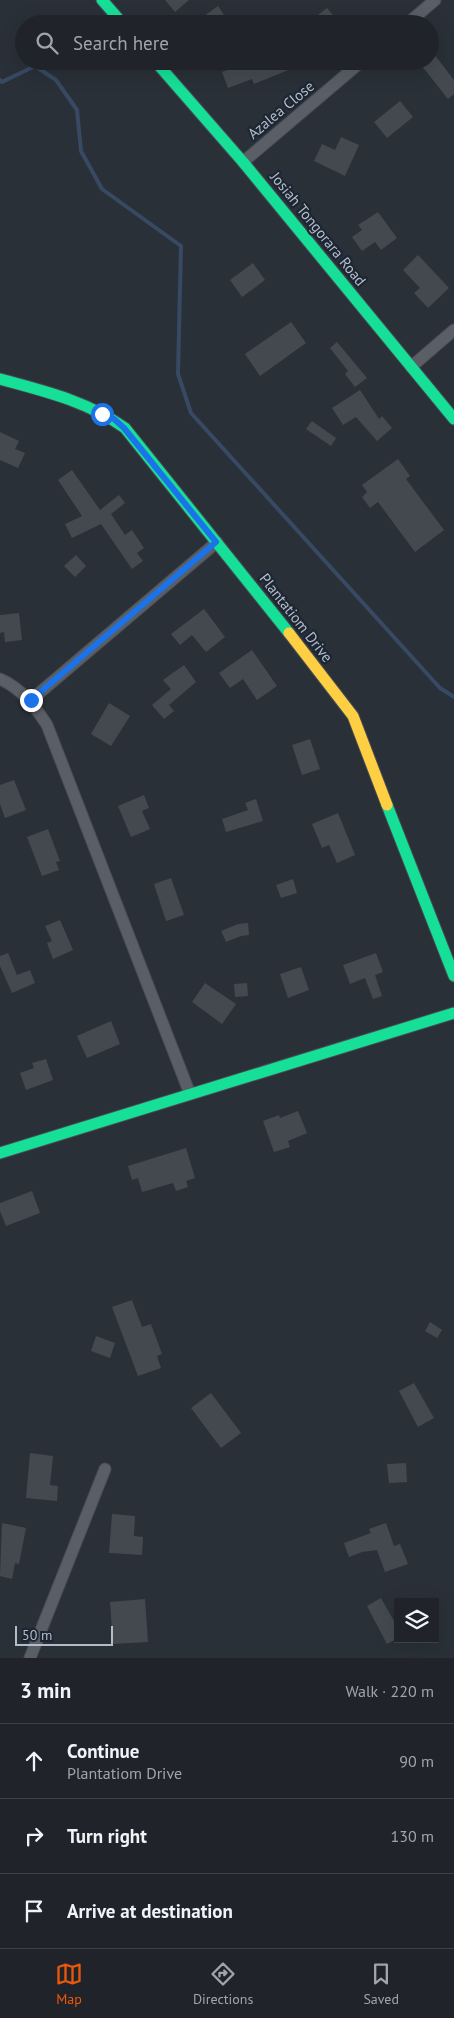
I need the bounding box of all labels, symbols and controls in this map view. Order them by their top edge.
search box [15,15,439,70]
icon: search [33,29,61,57]
text: Search here [73,31,169,55]
street label: Azalea Close [244,76,318,143]
street label: Josiah Tongorara Road [266,167,370,290]
route start [91,403,114,426]
street label: Plantatiom Drive [256,569,337,666]
route end [20,689,43,712]
map controls [394,1598,439,1643]
button: layers [394,1598,439,1643]
scale bar [15,1623,112,1646]
text: 50 m [22,1626,52,1644]
text: 3 min [20,1677,71,1704]
text: Walk · 220 m [345,1681,434,1701]
text: Continue [67,1739,139,1763]
icon: ahead [20,1747,48,1775]
text: 90 m [399,1751,434,1771]
text: Plantatiom Drive [67,1763,182,1783]
icon: right [20,1822,48,1850]
text: Turn right [67,1824,147,1848]
text: 130 m [391,1826,434,1846]
icon: arrive [20,1897,48,1925]
text: Arrive at destination [67,1899,233,1923]
tab: Map [55,1960,83,2008]
tab: Directions [193,1960,253,2008]
tab: Saved [363,1960,399,2008]

